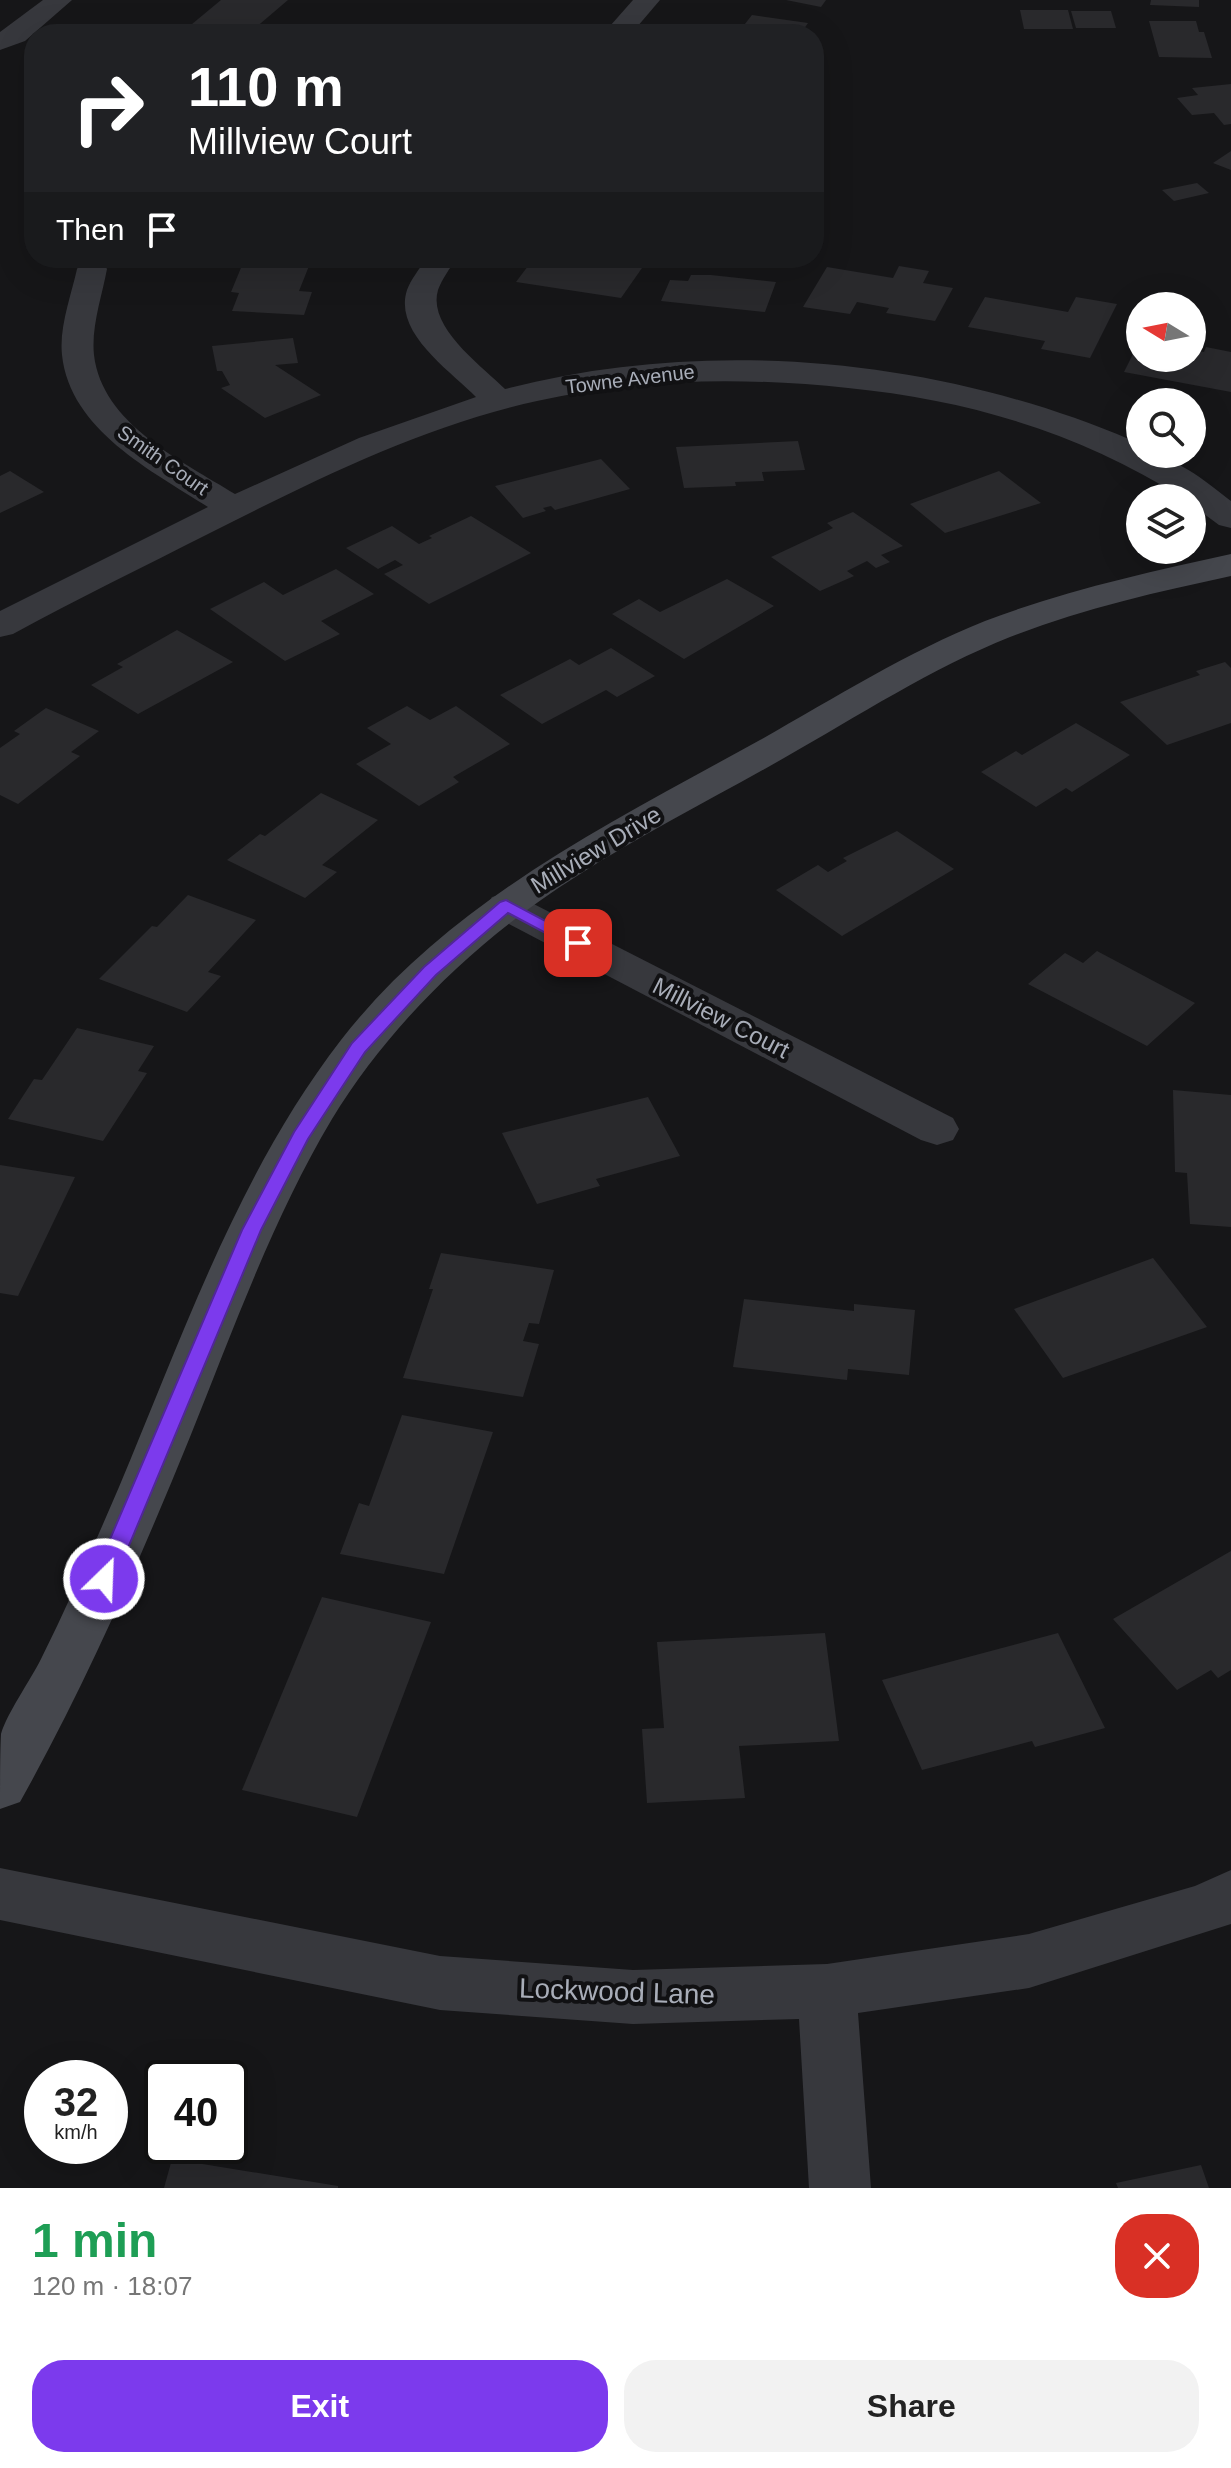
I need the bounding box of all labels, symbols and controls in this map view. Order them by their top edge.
text: 110 m [188,55,344,118]
icon: right [56,56,160,160]
text: Millview Court [188,121,412,162]
icon: arrive [140,208,184,252]
text: Then [56,213,124,246]
north arrow [1126,292,1206,372]
map controls [1126,292,1206,564]
street label: Towne Avenue [564,360,696,398]
button: search [1126,388,1206,468]
street label: Smith Court [113,421,213,500]
button: layers [1126,484,1206,564]
street label: Millview Drive [526,800,666,899]
pin [544,909,612,977]
icon: arrive [556,921,600,965]
street label: Millview Court [649,972,794,1064]
position arrow [62,1537,146,1621]
street label: Lockwood Lane [518,1973,716,2010]
speed limit sign: 40 [144,2060,248,2164]
text: 32 [54,2080,98,2124]
text: km/h [54,2121,98,2143]
text: 1 min [32,2214,157,2267]
button: close [1115,2214,1199,2298]
text: 120 m · 18:07 [32,2271,192,2301]
button: Exit [32,2360,608,2452]
button: Share [624,2360,1199,2452]

